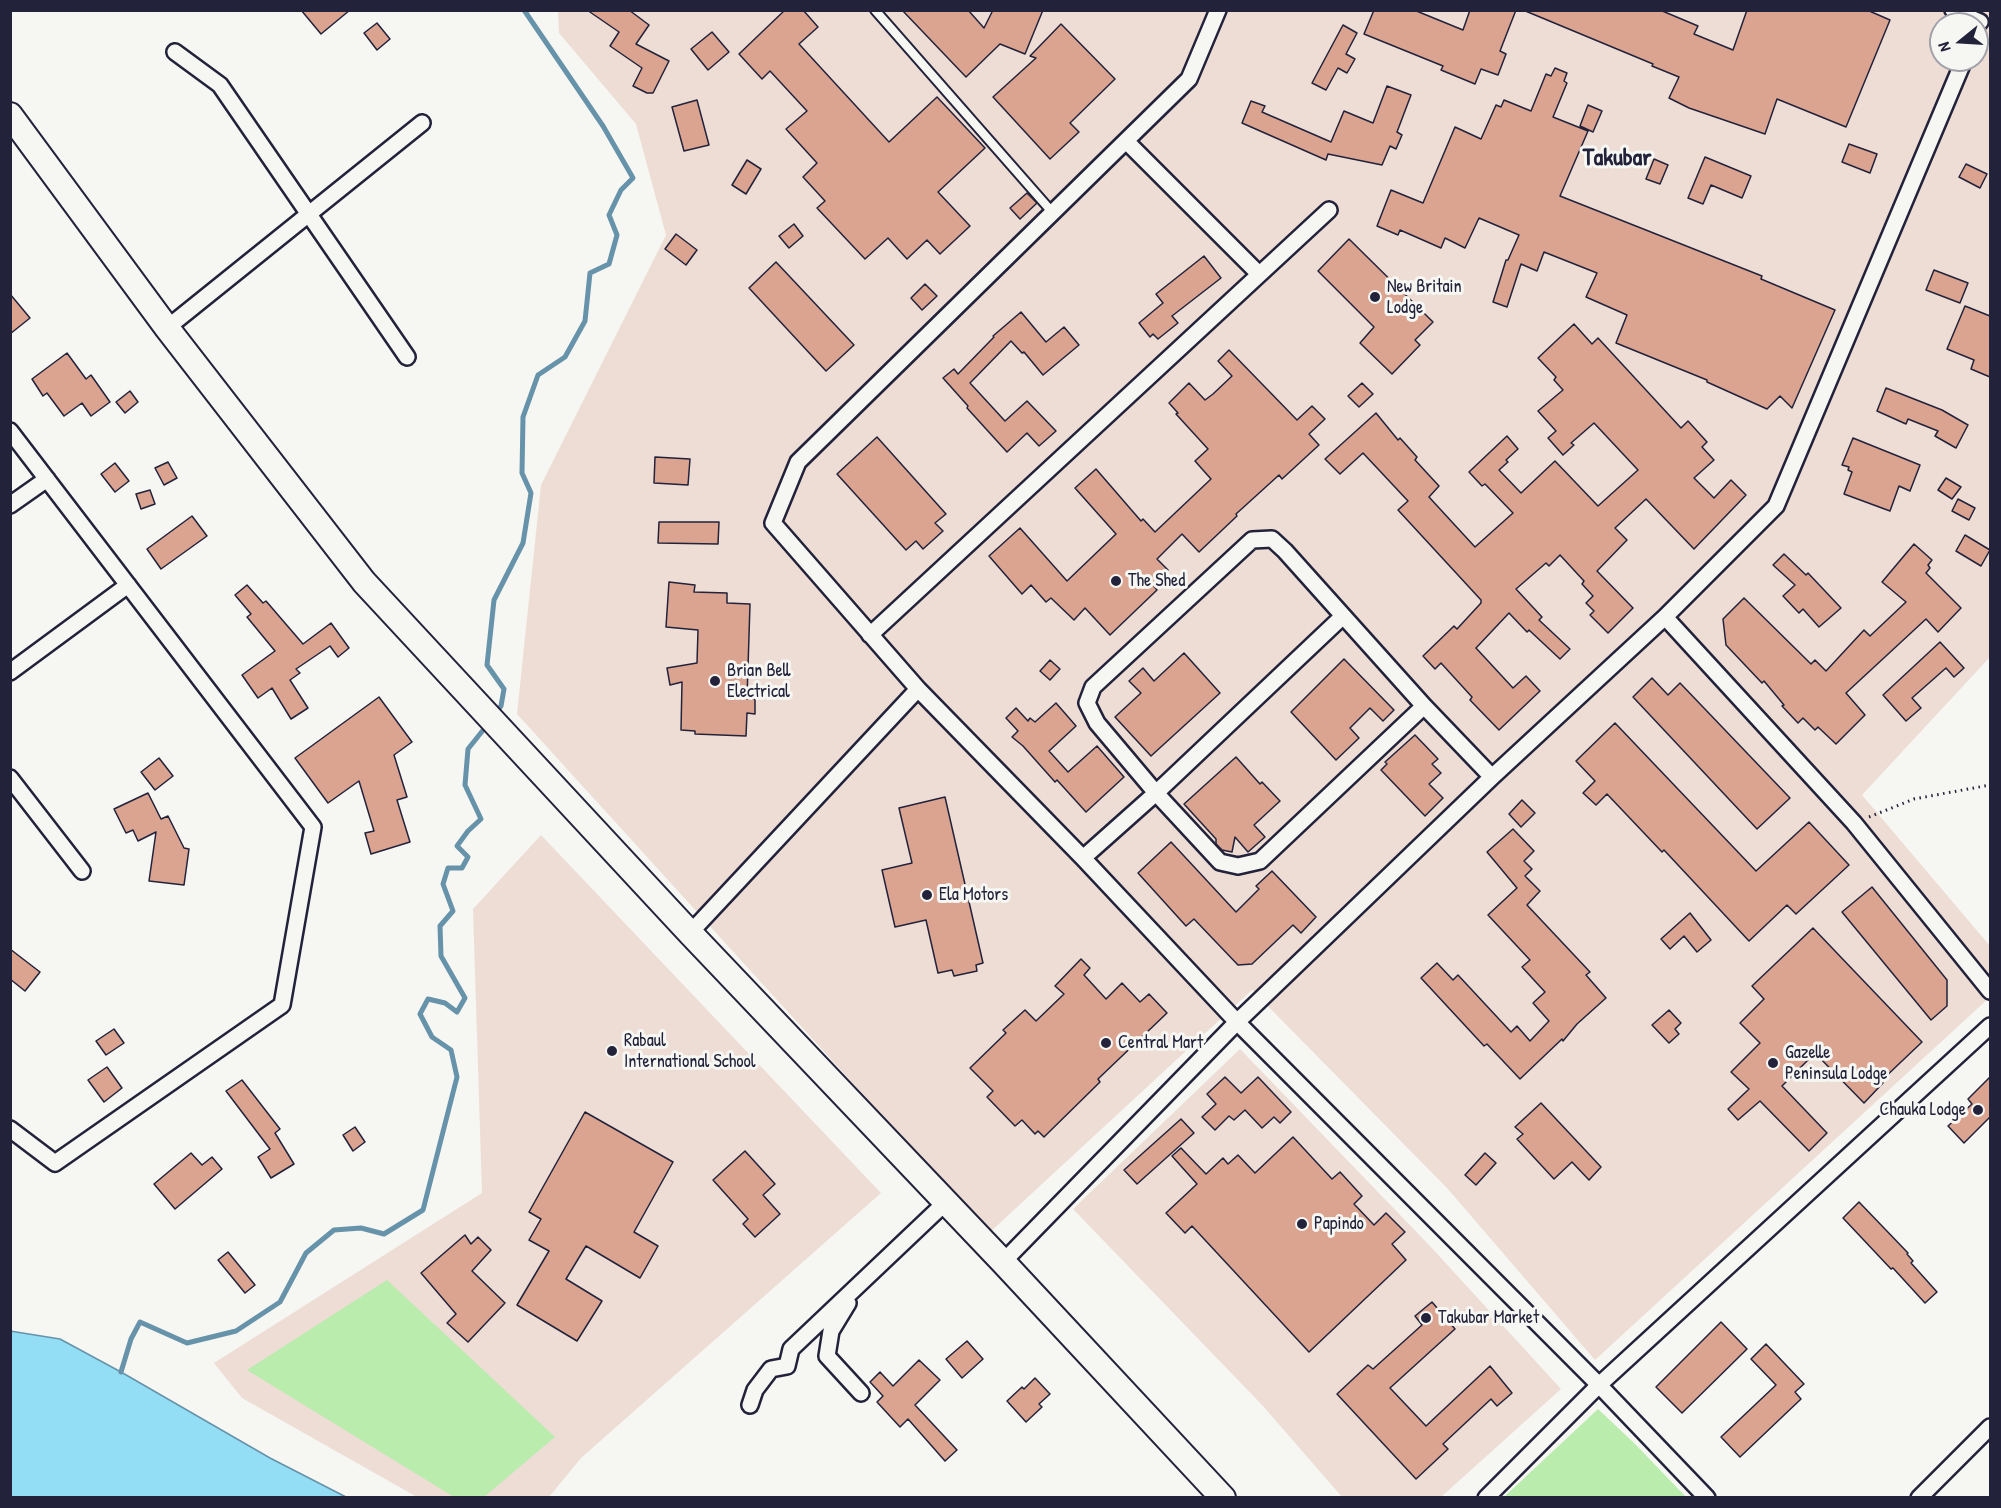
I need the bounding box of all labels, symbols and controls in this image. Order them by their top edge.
north arrow [1929,12,1989,72]
text: N [1932,40,1956,54]
district label: Takubar [1583,145,1651,173]
place label: New Britain Lodge [1387,276,1462,318]
marker: New Britain Lodge [1368,290,1382,304]
place label: The Shed [1128,570,1185,592]
marker: The Shed [1109,574,1123,588]
place label: Brian Bell Electrical [727,660,790,702]
marker: Brian Bell Electrical [708,674,722,688]
place label: Ela Motors [939,884,1008,906]
marker: Ela Motors [920,888,934,902]
place label: Rabaul International School [624,1030,756,1072]
place label: Central Mart [1118,1032,1203,1054]
marker: Central Mart [1099,1036,1113,1050]
place label: Gazelle Peninsula Lodge [1785,1042,1887,1084]
marker: Rabaul International School [605,1044,619,1058]
marker: Gazelle Peninsula Lodge [1766,1056,1780,1070]
place label: Chauka Lodge [1880,1099,1966,1121]
marker: Chauka Lodge [1971,1103,1985,1117]
place label: Papindo [1314,1213,1364,1235]
marker: Papindo [1295,1217,1309,1231]
place label: Takubar Market [1438,1307,1539,1329]
marker: Takubar Market [1419,1311,1433,1325]

